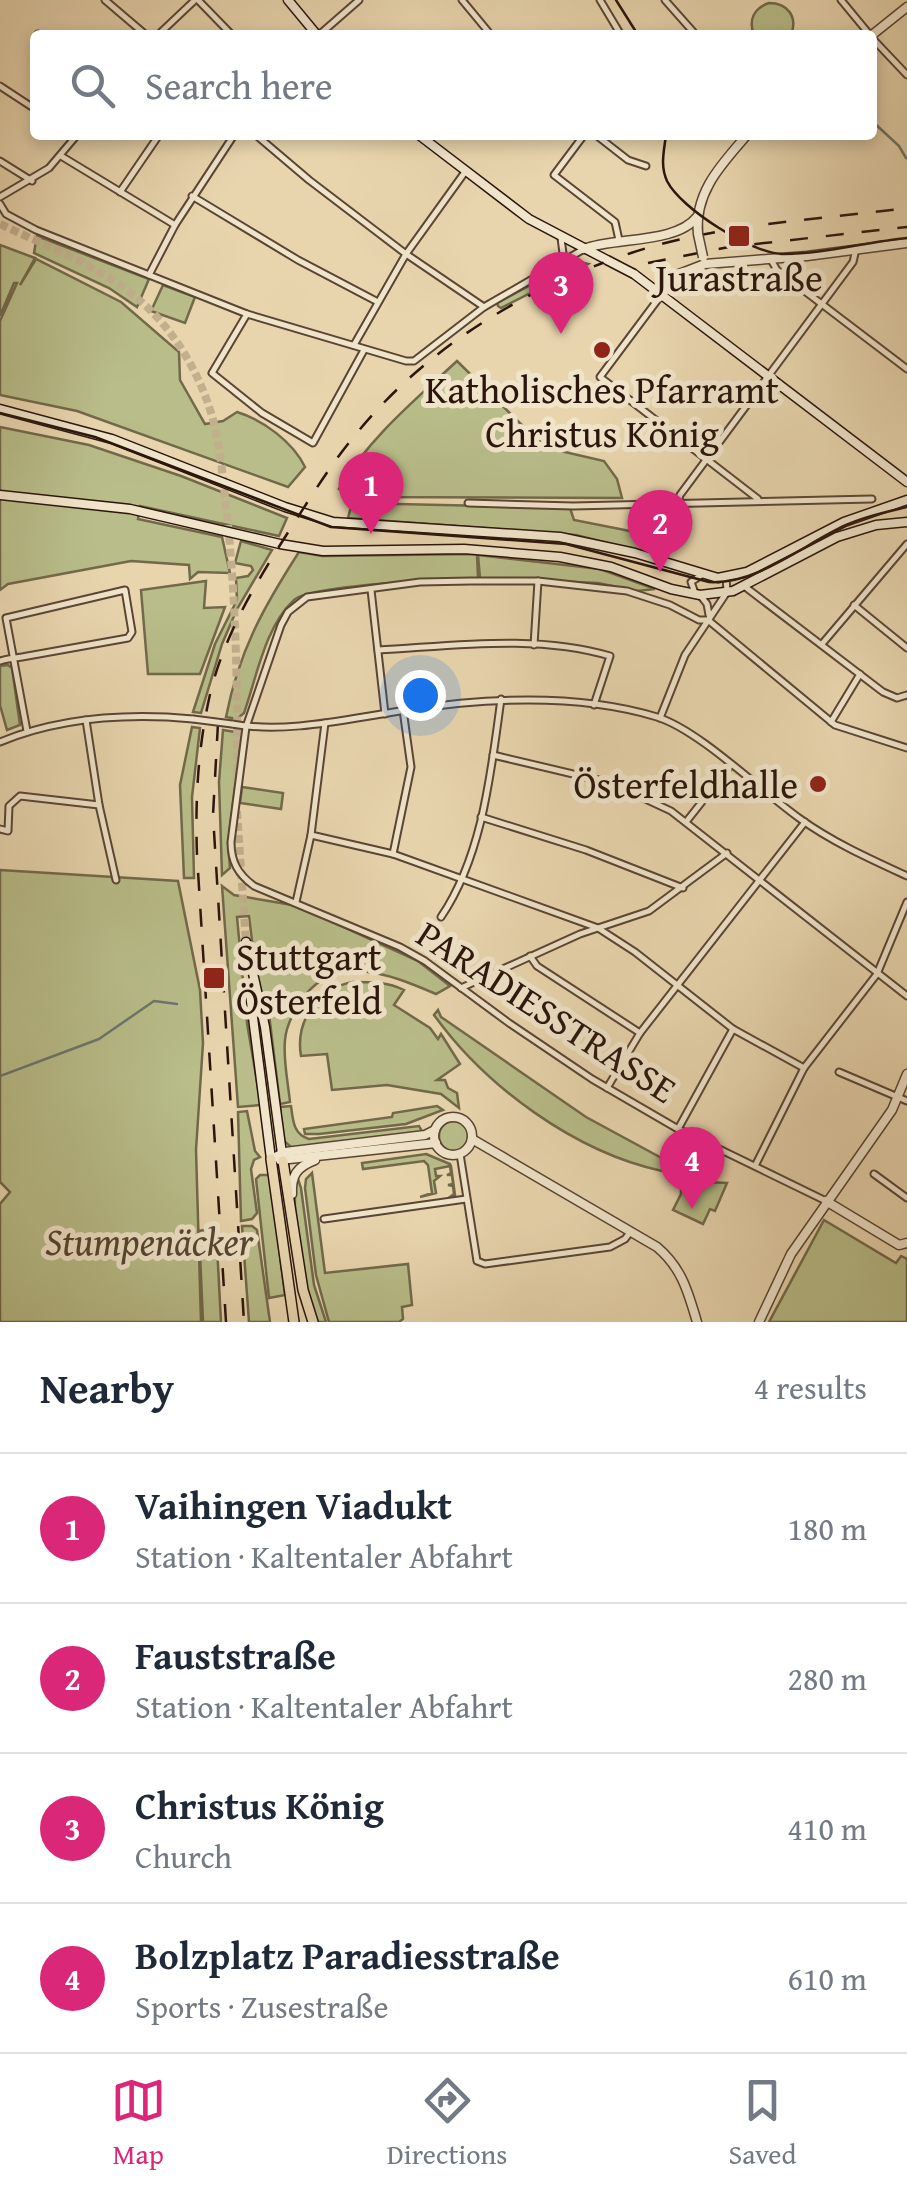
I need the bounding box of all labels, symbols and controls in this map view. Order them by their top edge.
search box [30,30,877,140]
text: Search here [145,57,333,113]
icon: search [65,58,120,113]
marker: Jurastraße [726,223,752,249]
place label: Jurastraße [651,249,823,305]
pin: 3 [528,252,594,334]
marker: Katholisches Pfarramt Christus König [591,339,613,361]
place label: Katholisches Pfarramt Christus König [425,361,779,461]
pin: 1 [338,452,404,534]
pin: 2 [628,490,692,572]
your location [395,670,446,721]
place label: Österfeldhalle [573,756,798,812]
marker: Österfeldhalle [807,773,829,795]
street label: PARADIESSTRASSE [406,906,688,1116]
place label: Stuttgart Österfeld [236,928,383,1028]
marker: Stuttgart Österfeld [201,965,227,991]
pin: 4 [660,1126,724,1209]
park label: Stumpenäcker [45,1213,255,1269]
text: Nearby [40,1357,174,1418]
text: 4 results [754,1364,867,1411]
text: Vaihingen Viadukt [135,1477,452,1533]
text: 1 [64,1505,81,1552]
text: 180 m [788,1505,867,1552]
text: Station · Kaltentaler Abfahrt [135,1533,513,1580]
text: Fauststraße [135,1627,336,1683]
text: 2 [64,1655,81,1702]
text: 280 m [788,1655,867,1702]
text: Station · Kaltentaler Abfahrt [135,1683,513,1730]
text: Christus König [135,1777,384,1833]
text: 3 [64,1805,81,1852]
text: 410 m [788,1805,867,1852]
text: Church [135,1833,232,1880]
text: Bolzplatz Paradiesstraße [135,1927,560,1983]
text: 4 [64,1955,81,2002]
text: 610 m [788,1955,867,2002]
text: Sports · Zusestraße [135,1983,389,2030]
tab: Map [111,2073,166,2174]
tab: Directions [387,2073,507,2174]
tab: Saved [729,2073,796,2174]

